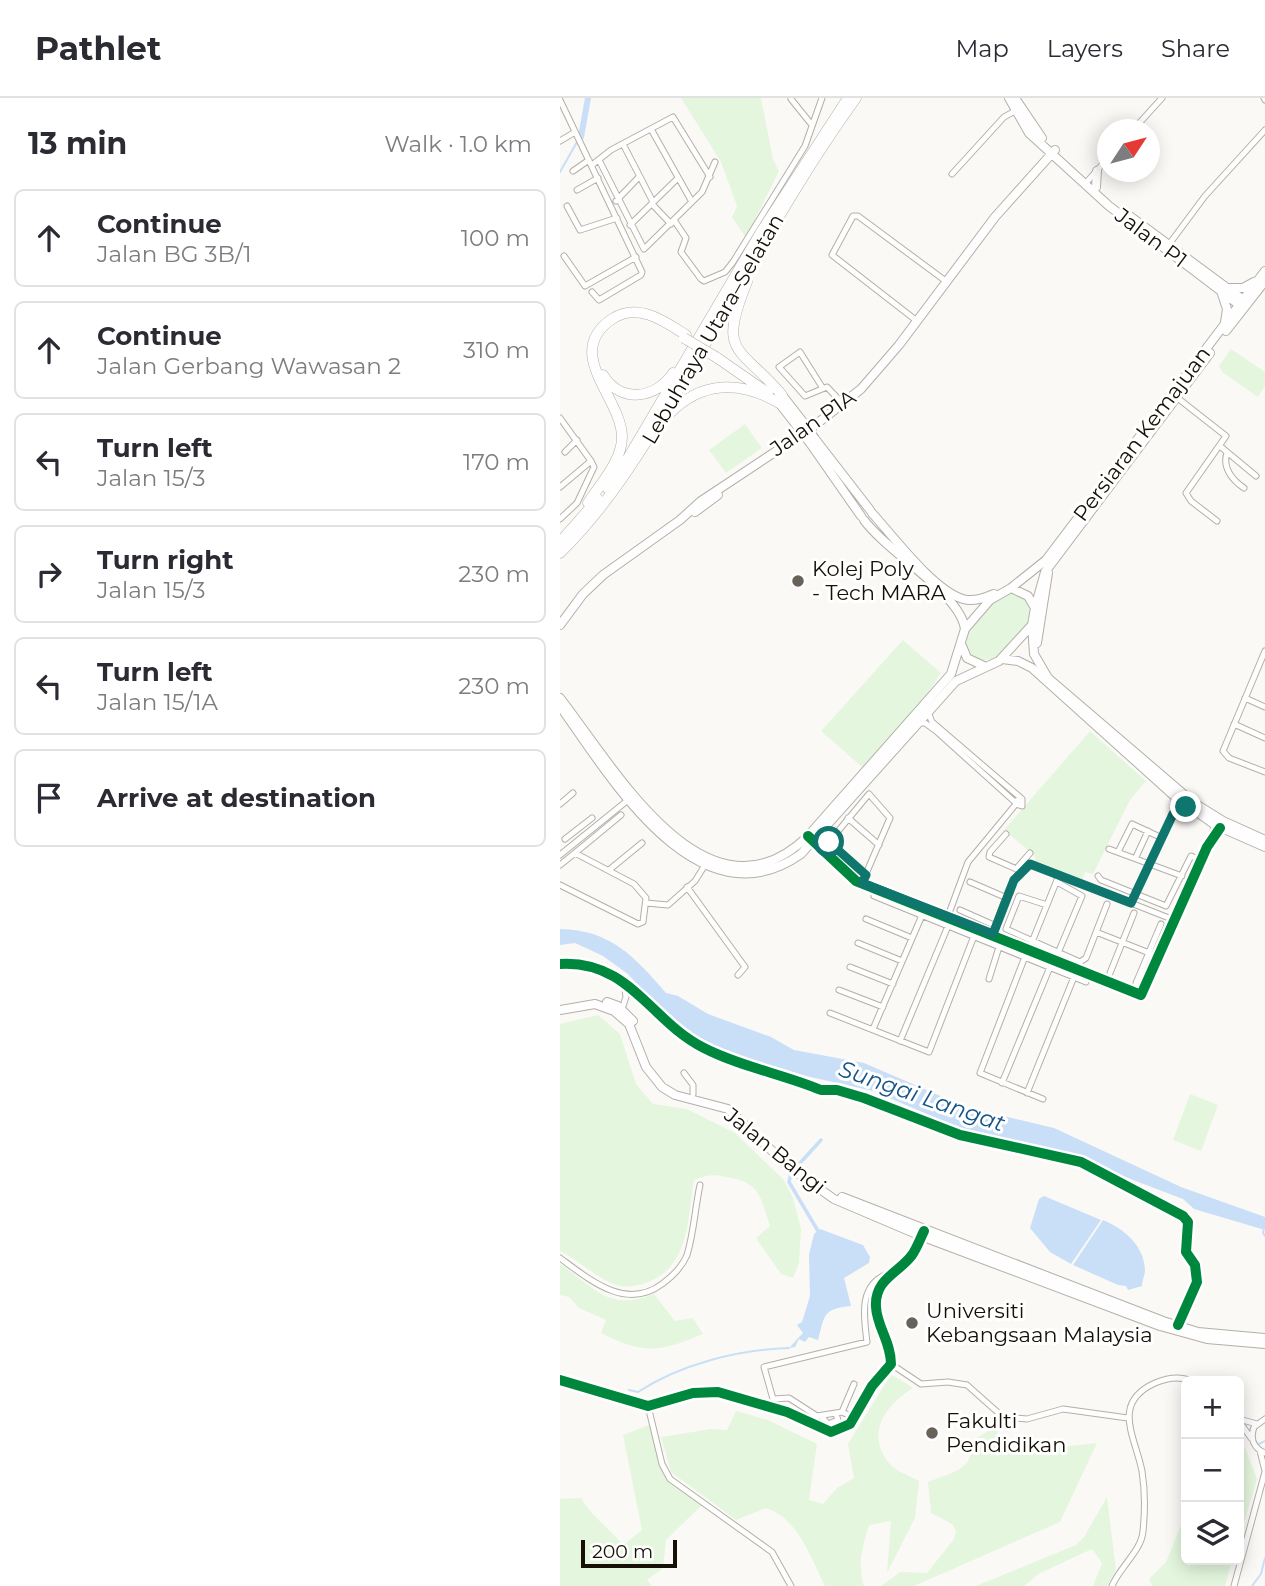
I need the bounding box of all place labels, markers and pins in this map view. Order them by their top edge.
place label: Kolej Poly - Tech MARA [812,556,947,605]
marker: Kolej Poly - Tech MARA [790,573,806,589]
place label: Universiti Kebangsaan Malaysia [926,1298,1153,1347]
marker: Universiti Kebangsaan Malaysia [904,1315,920,1331]
place label: Fakulti Pendidikan [946,1408,1066,1457]
marker: Fakulti Pendidikan [924,1425,940,1441]

